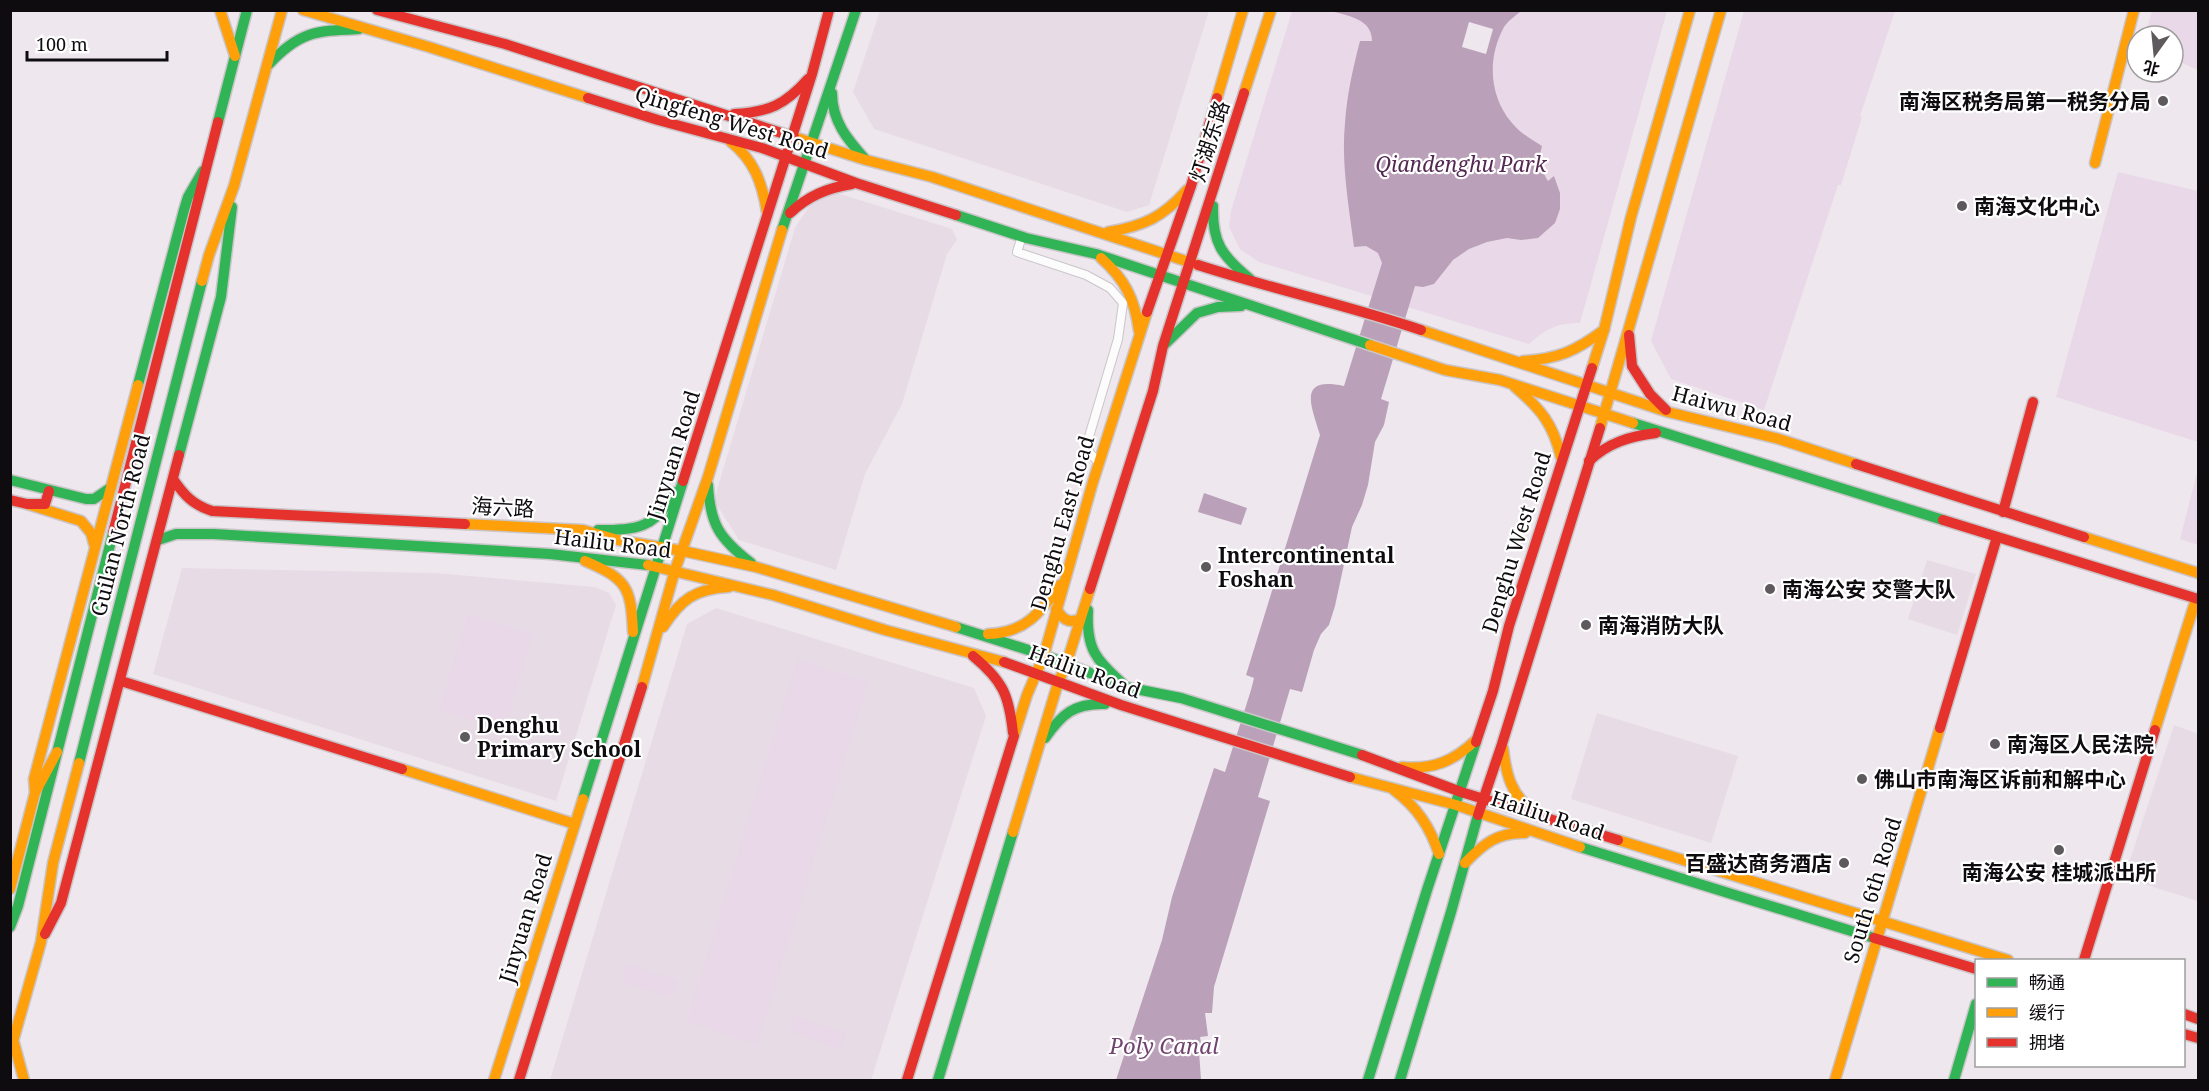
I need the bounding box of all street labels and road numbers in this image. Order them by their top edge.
street label: Qingfeng West Road [632,79,832,165]
street label: 灯湖东路 [1183,97,1235,185]
street label: Haiwu Road [1669,379,1795,437]
street label: Jinyuan Road [640,387,706,524]
street label: Guilan North Road [84,431,156,619]
street label: Denghu East Road [1024,432,1100,614]
street label: Denghu West Road [1475,448,1557,636]
street label: 海六路 [471,491,535,523]
street label: Hailiu Road [553,522,673,564]
street label: Hailiu Road [1025,638,1145,704]
street label: Hailiu Road [1488,783,1608,847]
street label: South 6th Road [1836,813,1908,967]
street label: Jinyuan Road [492,850,558,987]

